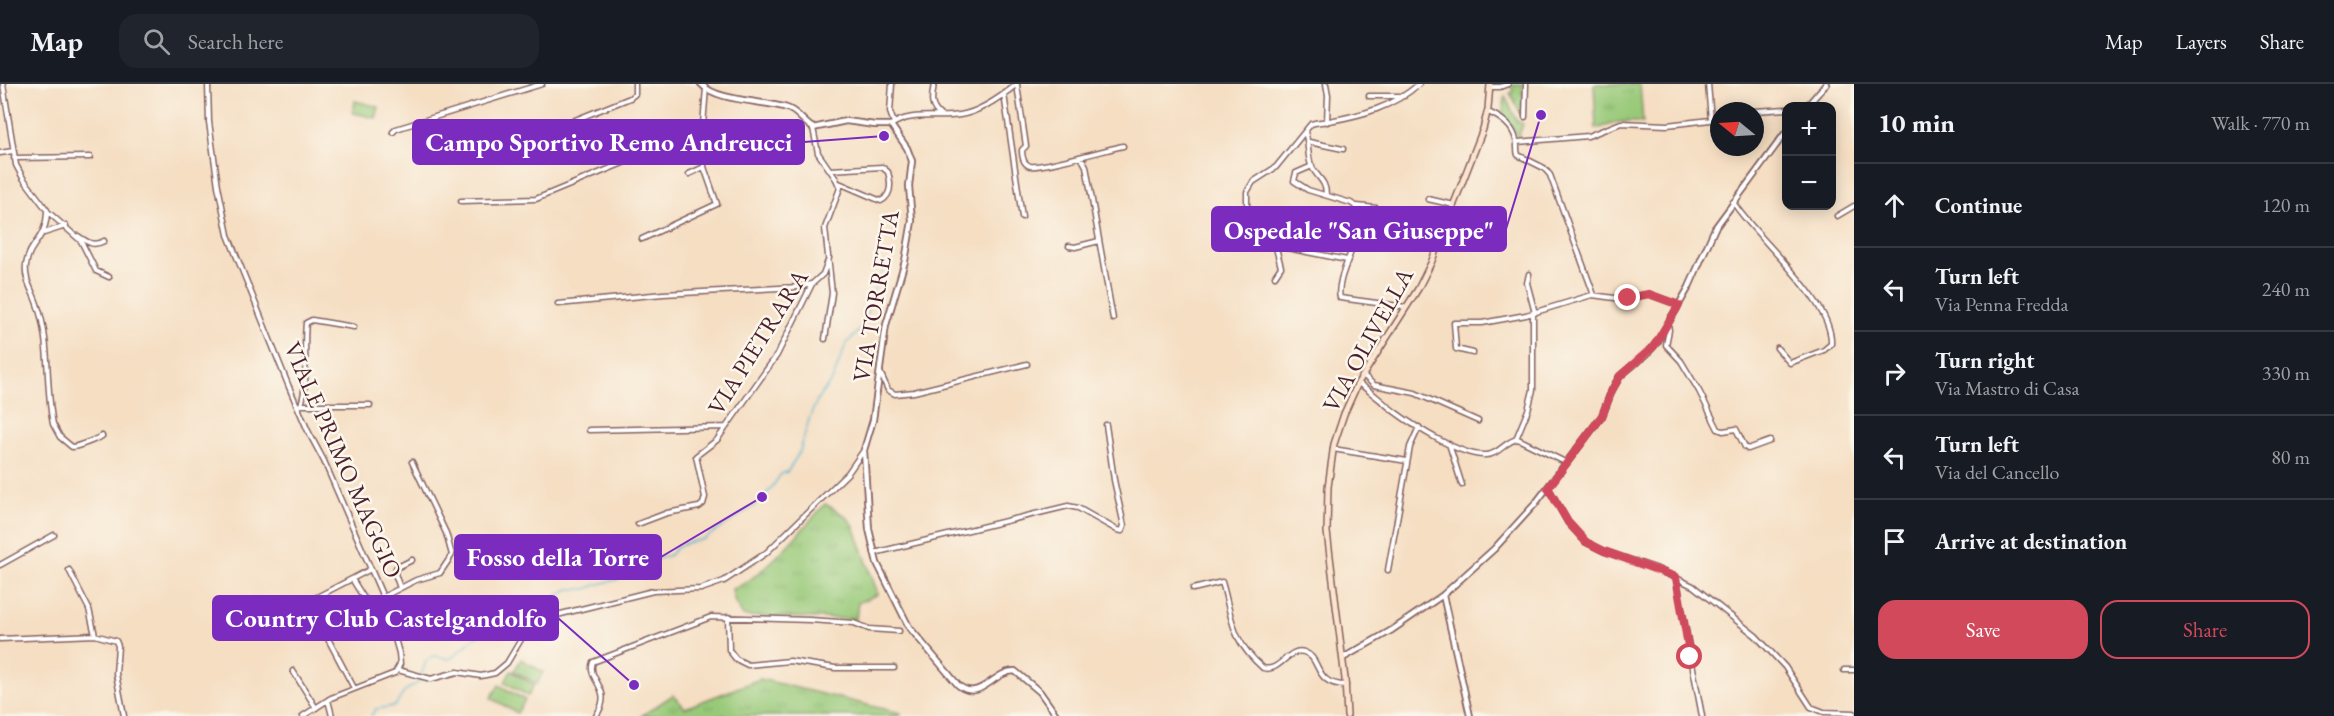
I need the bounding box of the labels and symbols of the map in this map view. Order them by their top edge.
north arrow [1710,102,1764,156]
callout: Campo Sportivo Remo Andreucci [413,120,804,164]
text: Campo Sportivo Remo Andreucci [425,125,793,159]
street label: VIA TORRETTA [845,207,906,384]
callout: Ospedale "San Giuseppe" [1212,207,1506,251]
text: Ospedale "San Giuseppe" [1224,213,1494,247]
street label: VIA OLIVELLA [1315,262,1420,417]
street label: VIA PIETRARA [700,263,815,420]
route end [1614,284,1640,310]
street label: VIALE PRIMO MAGGIO [277,337,410,583]
callout: Fosso della Torre [455,535,661,579]
text: Fosso della Torre [467,540,649,574]
callout: Country Club Castelgandolfo [213,596,558,640]
text: Country Club Castelgandolfo [225,601,547,635]
route start [1676,643,1702,669]

